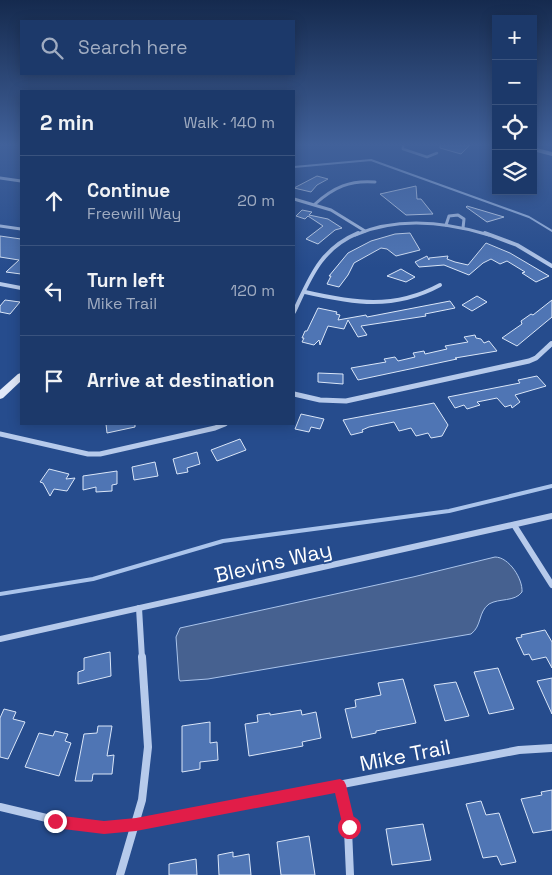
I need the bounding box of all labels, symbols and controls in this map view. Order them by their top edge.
map controls [492,15,537,195]
button: + [492,15,537,60]
search box [20,20,295,75]
icon: search [38,34,66,62]
text: Search here [78,35,188,60]
button: − [492,60,537,105]
button: locate [492,105,537,150]
text: 2 min [40,109,94,136]
text: Walk · 140 m [183,112,275,133]
button: layers [492,150,537,195]
text: Continue [87,178,170,203]
icon: ahead [40,187,68,215]
text: 20 m [237,190,275,211]
text: Freewill Way [87,203,181,224]
text: Turn left [87,268,165,293]
icon: left [40,277,68,305]
text: 120 m [231,280,275,301]
text: Mike Trail [87,293,157,314]
icon: arrive [40,367,68,395]
text: Arrive at destination [87,368,275,393]
street label: Blevins Way [212,535,334,589]
street label: Mike Trail [357,733,453,777]
route end [44,810,67,833]
route start [338,816,361,839]

